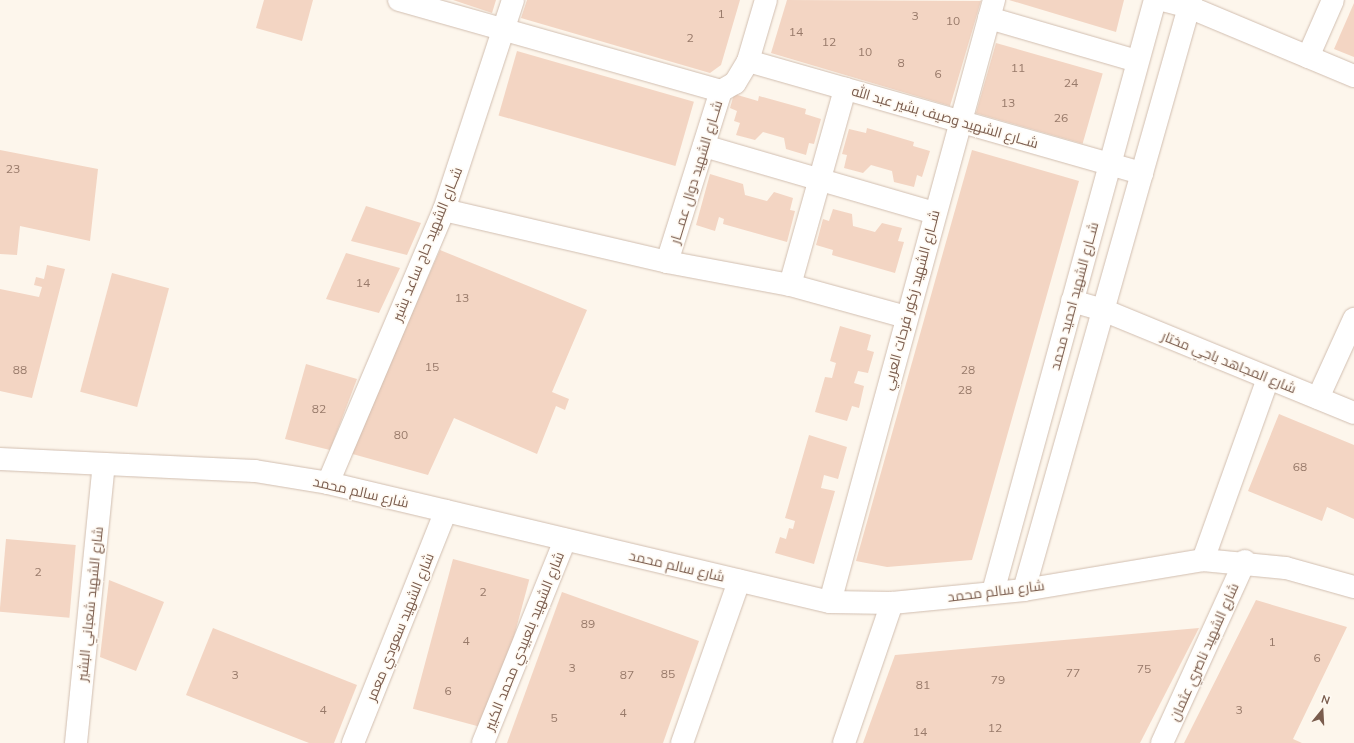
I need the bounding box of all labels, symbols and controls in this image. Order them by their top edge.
house number: 1 [717,7,725,21]
house number: 3 [911,9,919,23]
house number: 10 [946,14,960,28]
house number: 14 [789,25,803,39]
house number: 2 [686,31,694,45]
house number: 12 [822,35,836,49]
house number: 10 [858,45,872,59]
house number: 8 [897,56,905,70]
house number: 11 [1011,61,1025,75]
house number: 6 [934,67,942,81]
house number: 24 [1064,76,1078,90]
street label: شــارع الشهيد وصيف بشير عبد الله [850,82,1040,152]
house number: 13 [1001,96,1015,110]
street label: شــارع الشهيد دوال عمـــار [666,98,726,246]
house number: 26 [1054,111,1068,125]
house number: 23 [6,162,20,176]
street label: شــارع الشهيد حاج ساعد بشير [388,164,466,324]
street label: شــارع الشهيد زكور فرحات العربي [879,208,943,392]
street label: شــارع الشهيد احميد محمد [1046,220,1102,372]
house number: 14 [356,276,370,290]
house number: 13 [455,291,469,305]
street label: شارع المجاهد باجي مختار [1159,327,1299,397]
house number: 15 [425,360,439,374]
house number: 88 [13,363,27,377]
house number: 28 [961,363,975,377]
house number: 28 [958,383,972,397]
house number: 82 [312,402,326,416]
house number: 80 [394,428,408,442]
house number: 68 [1293,460,1307,474]
street label: شارع سالم محمد [312,473,410,511]
street label: شارع الشهيد شعباني البشير [74,526,106,682]
street label: شارع سالم محمد [628,547,726,585]
street label: شارع الشهيد بلعبيدي محمد الكبير [480,549,568,733]
street label: شارع الشهيد سعودي معمر [363,551,437,703]
house number: 2 [34,565,42,579]
street label: شارع سالم محمد [947,577,1045,605]
street label: شارع الشهيد ناصري عثمان [1166,580,1242,724]
house number: 2 [479,585,487,599]
house number: 89 [581,617,595,631]
house number: 4 [462,634,470,648]
house number: 1 [1268,635,1276,649]
house number: 6 [1313,651,1321,665]
house number: 3 [568,661,576,675]
house number: 75 [1137,662,1151,676]
house number: 77 [1066,666,1080,680]
house number: 85 [661,667,675,681]
house number: 3 [231,668,239,682]
house number: 87 [620,668,634,682]
house number: 79 [991,673,1005,687]
house number: 81 [916,678,930,692]
house number: 6 [444,684,452,698]
north arrow [1302,691,1342,731]
text: N [1320,692,1332,708]
house number: 4 [319,703,327,717]
house number: 3 [1235,703,1243,717]
house number: 4 [619,706,627,720]
house number: 5 [550,711,558,725]
house number: 12 [988,721,1002,735]
house number: 14 [913,725,927,739]

